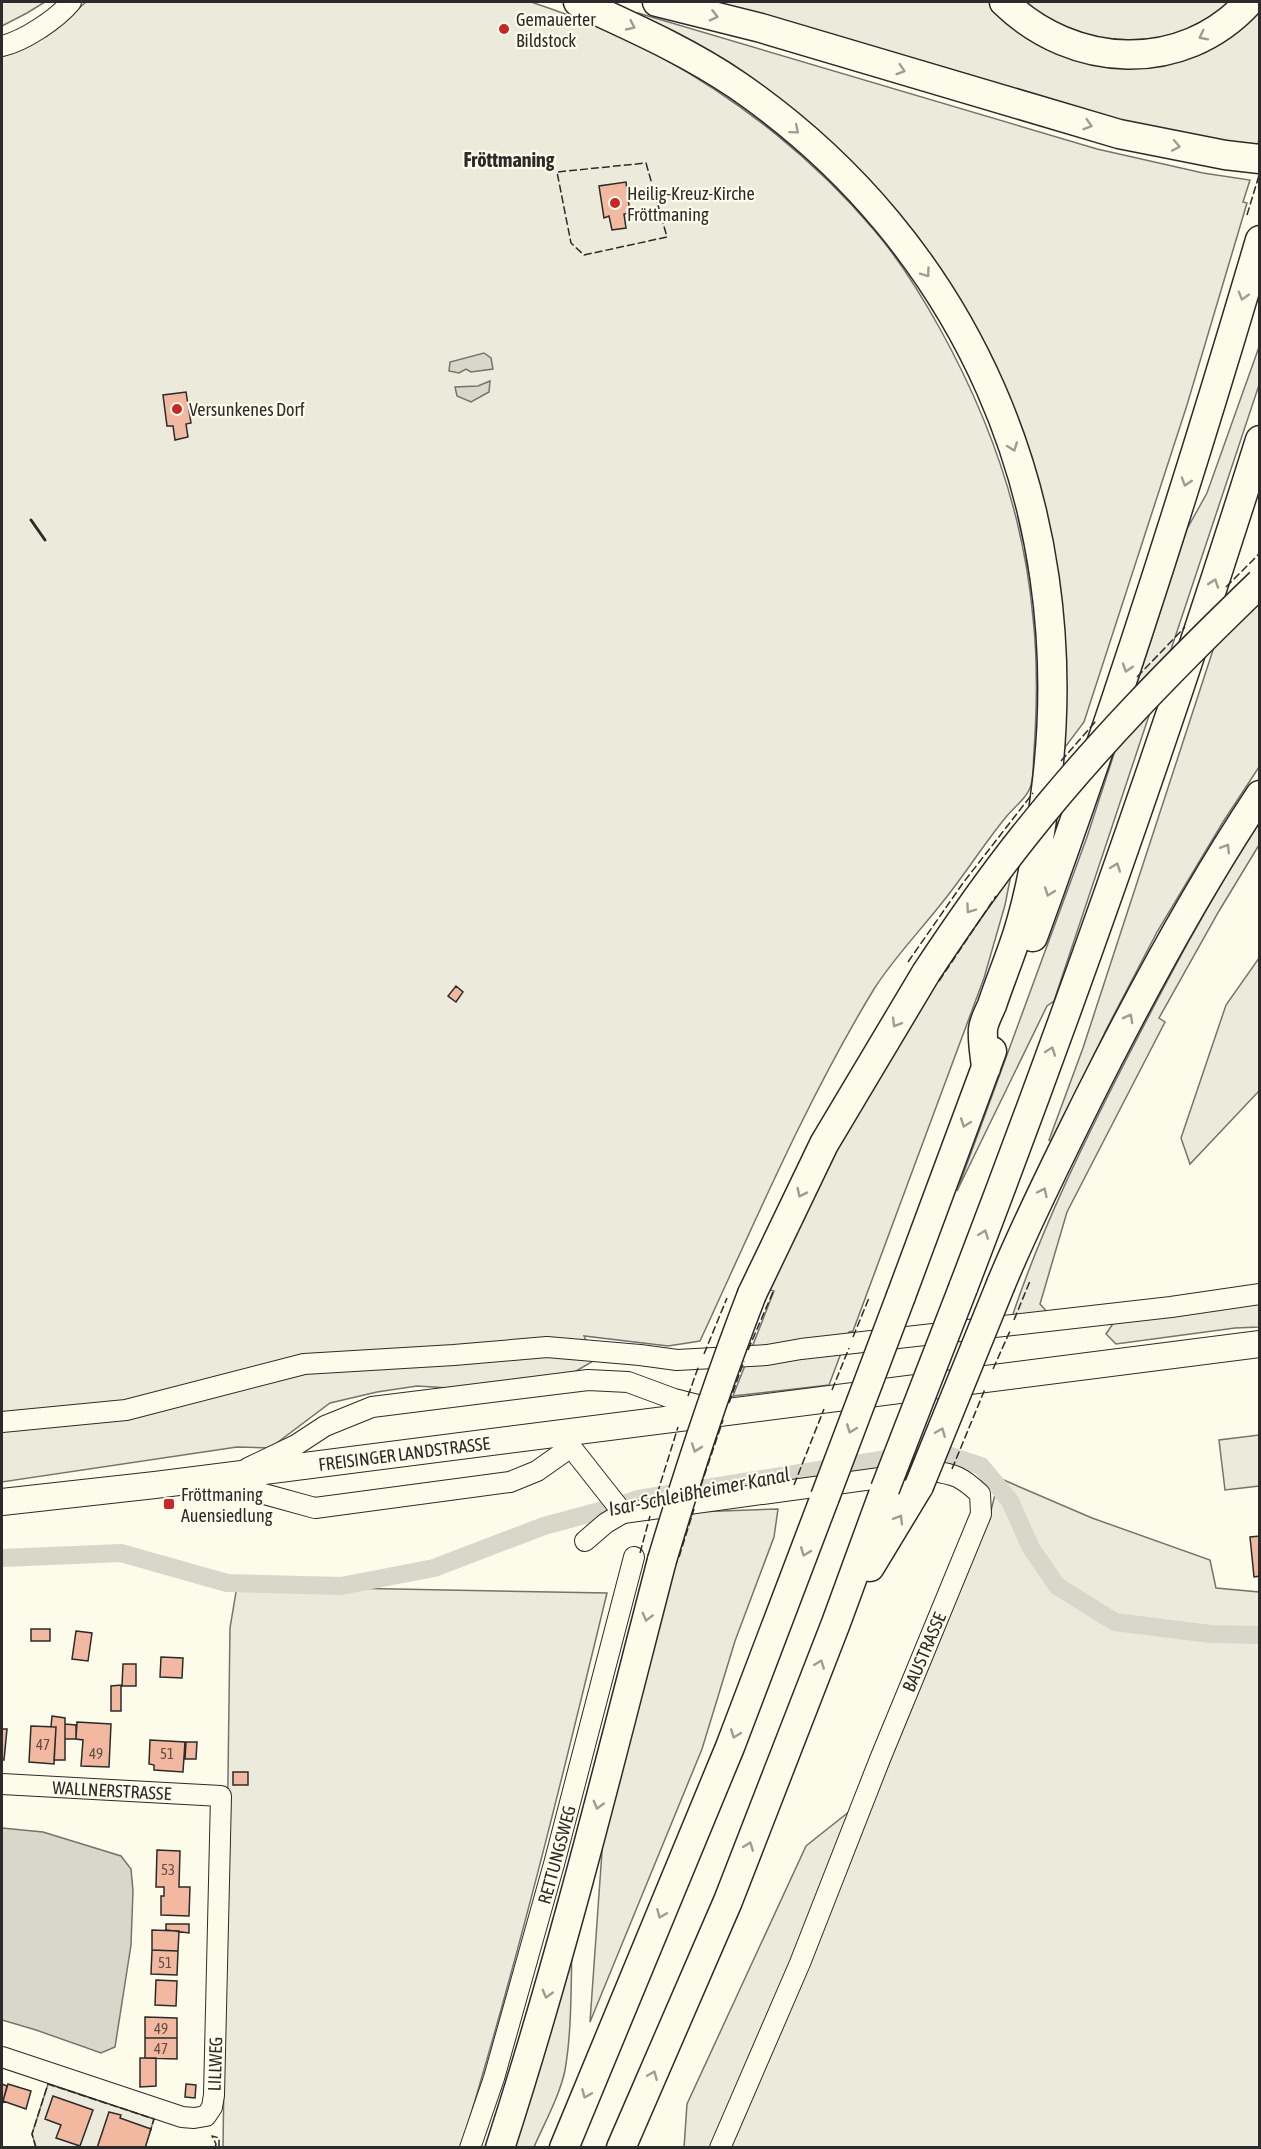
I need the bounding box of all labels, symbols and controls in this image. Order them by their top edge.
place label: Gemauerter Bildstock [516,9,596,51]
one-way arrow [708,9,719,21]
one-way arrow [624,19,635,31]
marker: Gemauerter Bildstock [497,22,511,36]
one-way arrow [1198,29,1209,40]
one-way arrow [895,63,906,75]
one-way arrow [1082,118,1093,130]
one-way arrow [788,123,799,134]
one-way arrow [1171,139,1181,152]
district label: Fröttmaning [464,148,555,171]
place label: Heilig-Kreuz-Kirche Fröttmaning [627,183,755,225]
marker: Heilig-Kreuz-Kirche Fröttmaning [608,196,622,210]
one-way arrow [919,267,930,278]
one-way arrow [1238,290,1250,301]
place label: Versunkenes Dorf [189,399,305,420]
marker: Versunkenes Dorf [170,402,184,416]
one-way arrow [1006,441,1019,452]
one-way arrow [1181,476,1193,487]
one-way arrow [1207,578,1219,589]
one-way arrow [1122,662,1134,673]
one-way arrow [1218,844,1229,855]
one-way arrow [1109,862,1122,873]
one-way arrow [1044,886,1057,897]
one-way arrow [966,902,977,913]
one-way arrow [1122,1013,1133,1024]
one-way arrow [892,1017,903,1027]
one-way arrow [1044,1046,1057,1057]
one-way arrow [960,1117,973,1127]
one-way arrow [796,1187,808,1198]
one-way arrow [1035,1188,1047,1199]
one-way arrow [976,1229,989,1239]
one-way arrow [846,1423,858,1434]
one-way arrow [934,1427,946,1438]
street label: FREISINGER LANDSTRASSE [317,1432,491,1475]
one-way arrow [691,1442,704,1453]
water label: Isar-Schleißheimer Kanal [606,1462,792,1520]
place label: Fröttmaning Auensiedlung [181,1484,273,1526]
marker: Fröttmaning Auensiedlung [162,1497,176,1511]
one-way arrow [892,1515,904,1525]
one-way arrow [799,1546,812,1556]
street label: BAUSTRASSE [898,1609,950,1695]
one-way arrow [642,1612,655,1622]
one-way arrow [813,1660,825,1671]
one-way arrow [730,1728,742,1739]
house number: 47 [36,1736,50,1753]
house number: 49 [89,1745,103,1762]
house number: 51 [160,1745,174,1762]
street label: WALLNERSTRASSE [52,1776,172,1804]
one-way arrow [593,1799,605,1810]
street label: RETTUNGSWEG [533,1803,579,1906]
one-way arrow [742,1841,754,1852]
house number: 53 [161,1861,175,1878]
one-way arrow [656,1908,668,1919]
house number: 51 [158,1954,172,1971]
one-way arrow [542,1988,554,1998]
house number: 49 [154,2020,168,2037]
street label: LILLWEG [204,2036,226,2092]
house number: 47 [154,2040,168,2057]
one-way arrow [645,2070,657,2081]
one-way arrow [581,2088,593,2099]

